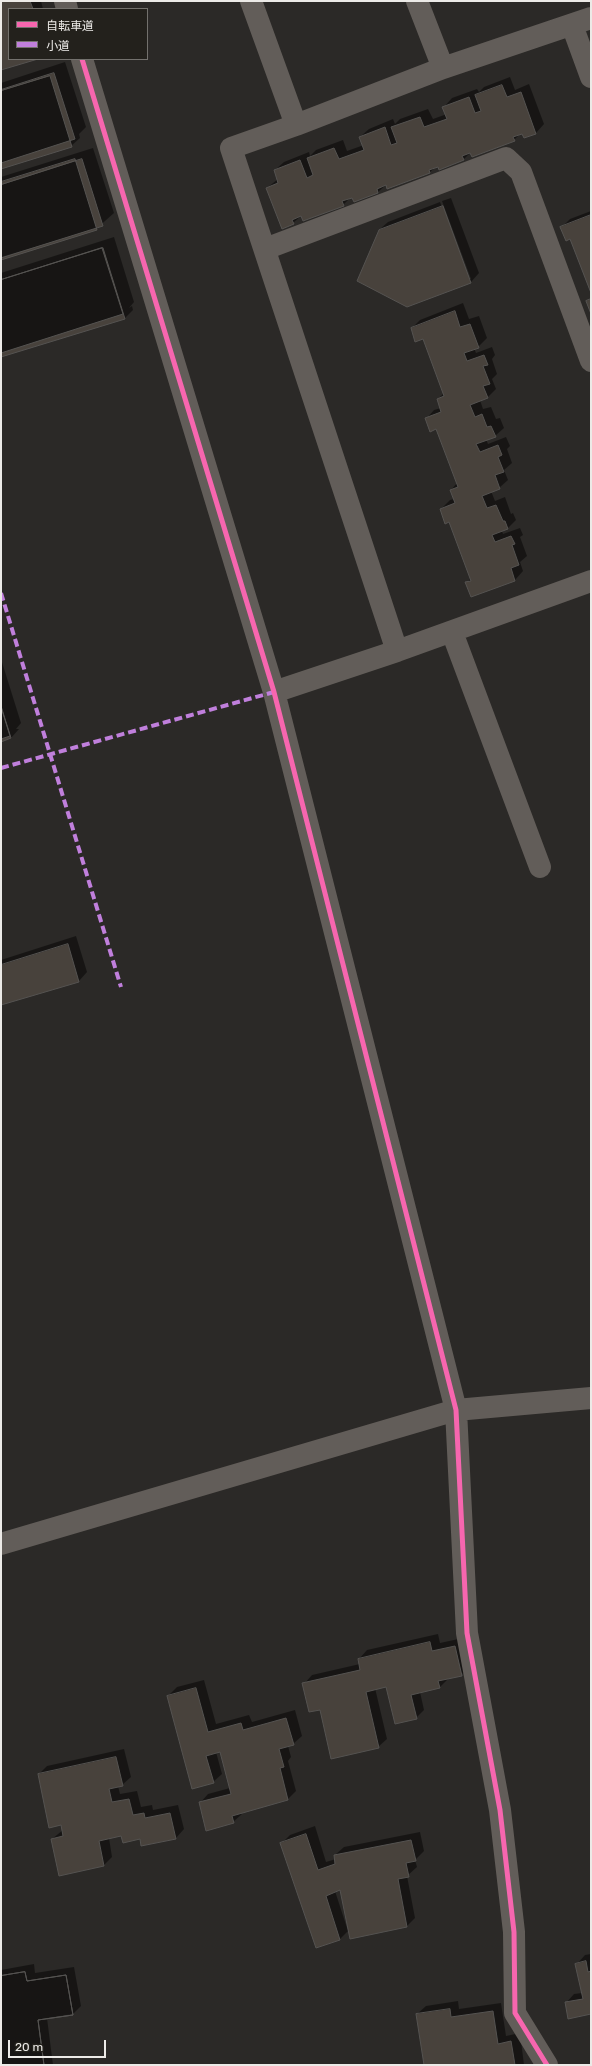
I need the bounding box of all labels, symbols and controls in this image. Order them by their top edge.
legend [8,8,148,60]
text: 自転車道 [46,19,94,33]
text: 小道 [46,39,70,53]
scale bar [10,2032,108,2058]
text: 20 m [15,2040,43,2054]

